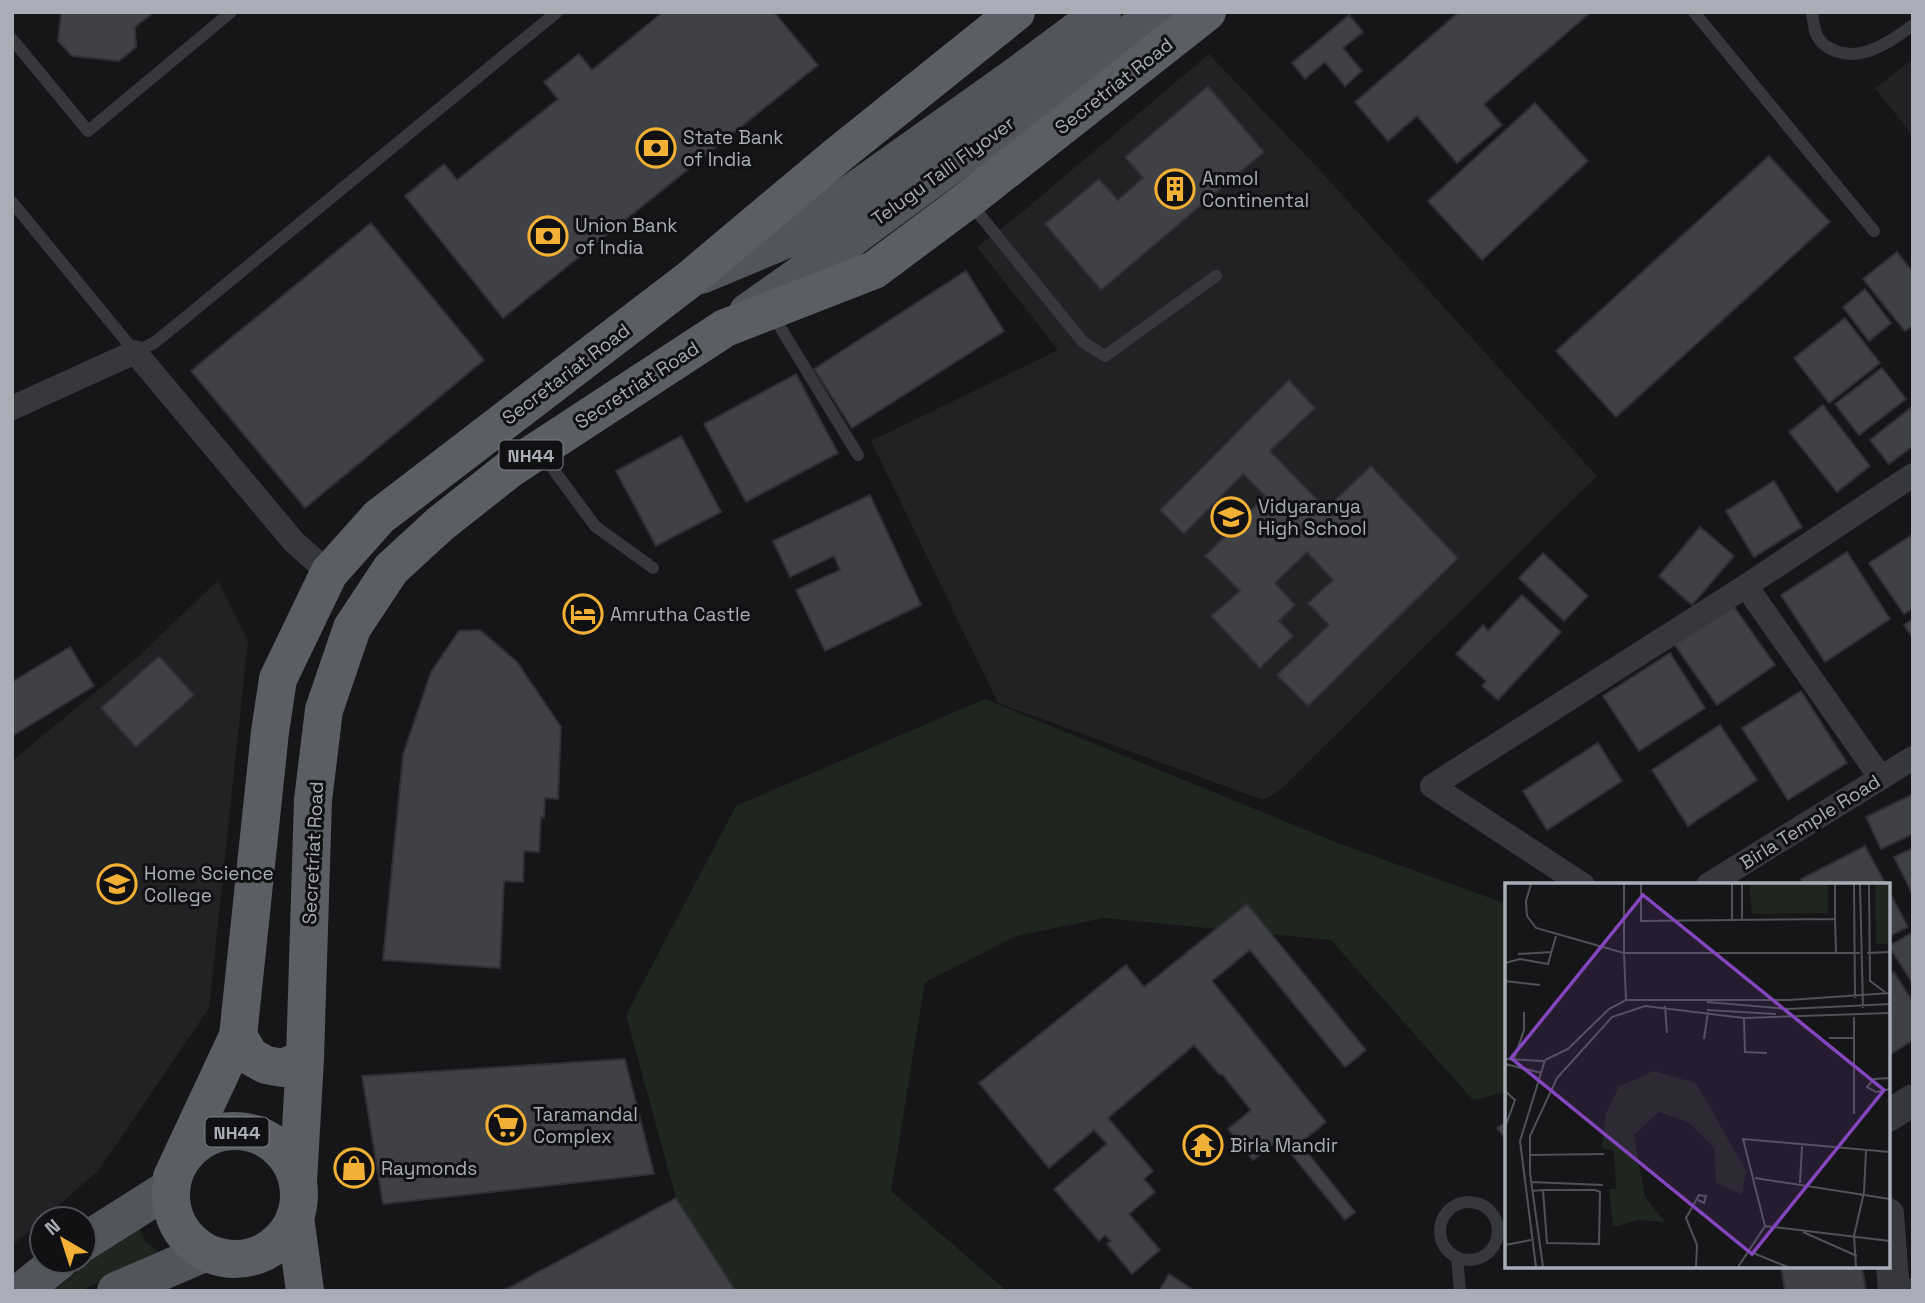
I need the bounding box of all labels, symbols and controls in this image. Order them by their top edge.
street label: Secretriat Road [1050,32,1178,140]
street label: Telugu Talli Flyover [867,111,1019,231]
place label: State Bank of India [683,125,784,172]
bank icon: State Bank of India [635,127,677,169]
place label: Anmol Continental [1202,166,1309,213]
building icon: Anmol Continental [1154,168,1196,210]
place label: Union Bank of India [575,213,678,260]
bank icon: Union Bank of India [527,215,569,257]
street label: Secretariat Road [497,318,635,430]
street label: Secretriat Road [570,336,704,434]
road number: NH44 [500,440,562,470]
place label: Vidyaranya High School [1258,494,1367,541]
school or university icon: Vidyaranya High School [1210,496,1252,538]
hotel icon: Amrutha Castle [562,593,604,635]
place label: Amrutha Castle [610,602,751,627]
street label: Birla Temple Road [1735,769,1885,875]
street label: Secretriat Road [297,781,329,925]
place label: Home Science College [144,861,274,908]
school or university icon: Home Science College [96,863,138,905]
inset map [1505,883,1890,1268]
place label: Taramandal Complex [533,1102,638,1149]
supermarket icon: Taramandal Complex [485,1104,527,1146]
road number: NH44 [205,1118,268,1147]
temple icon: Birla Mandir [1182,1124,1224,1166]
place label: Birla Mandir [1230,1133,1338,1158]
shop icon: Raymonds [333,1147,375,1189]
place label: Raymonds [381,1156,477,1181]
north arrow [28,1205,98,1275]
text: N [40,1213,65,1241]

